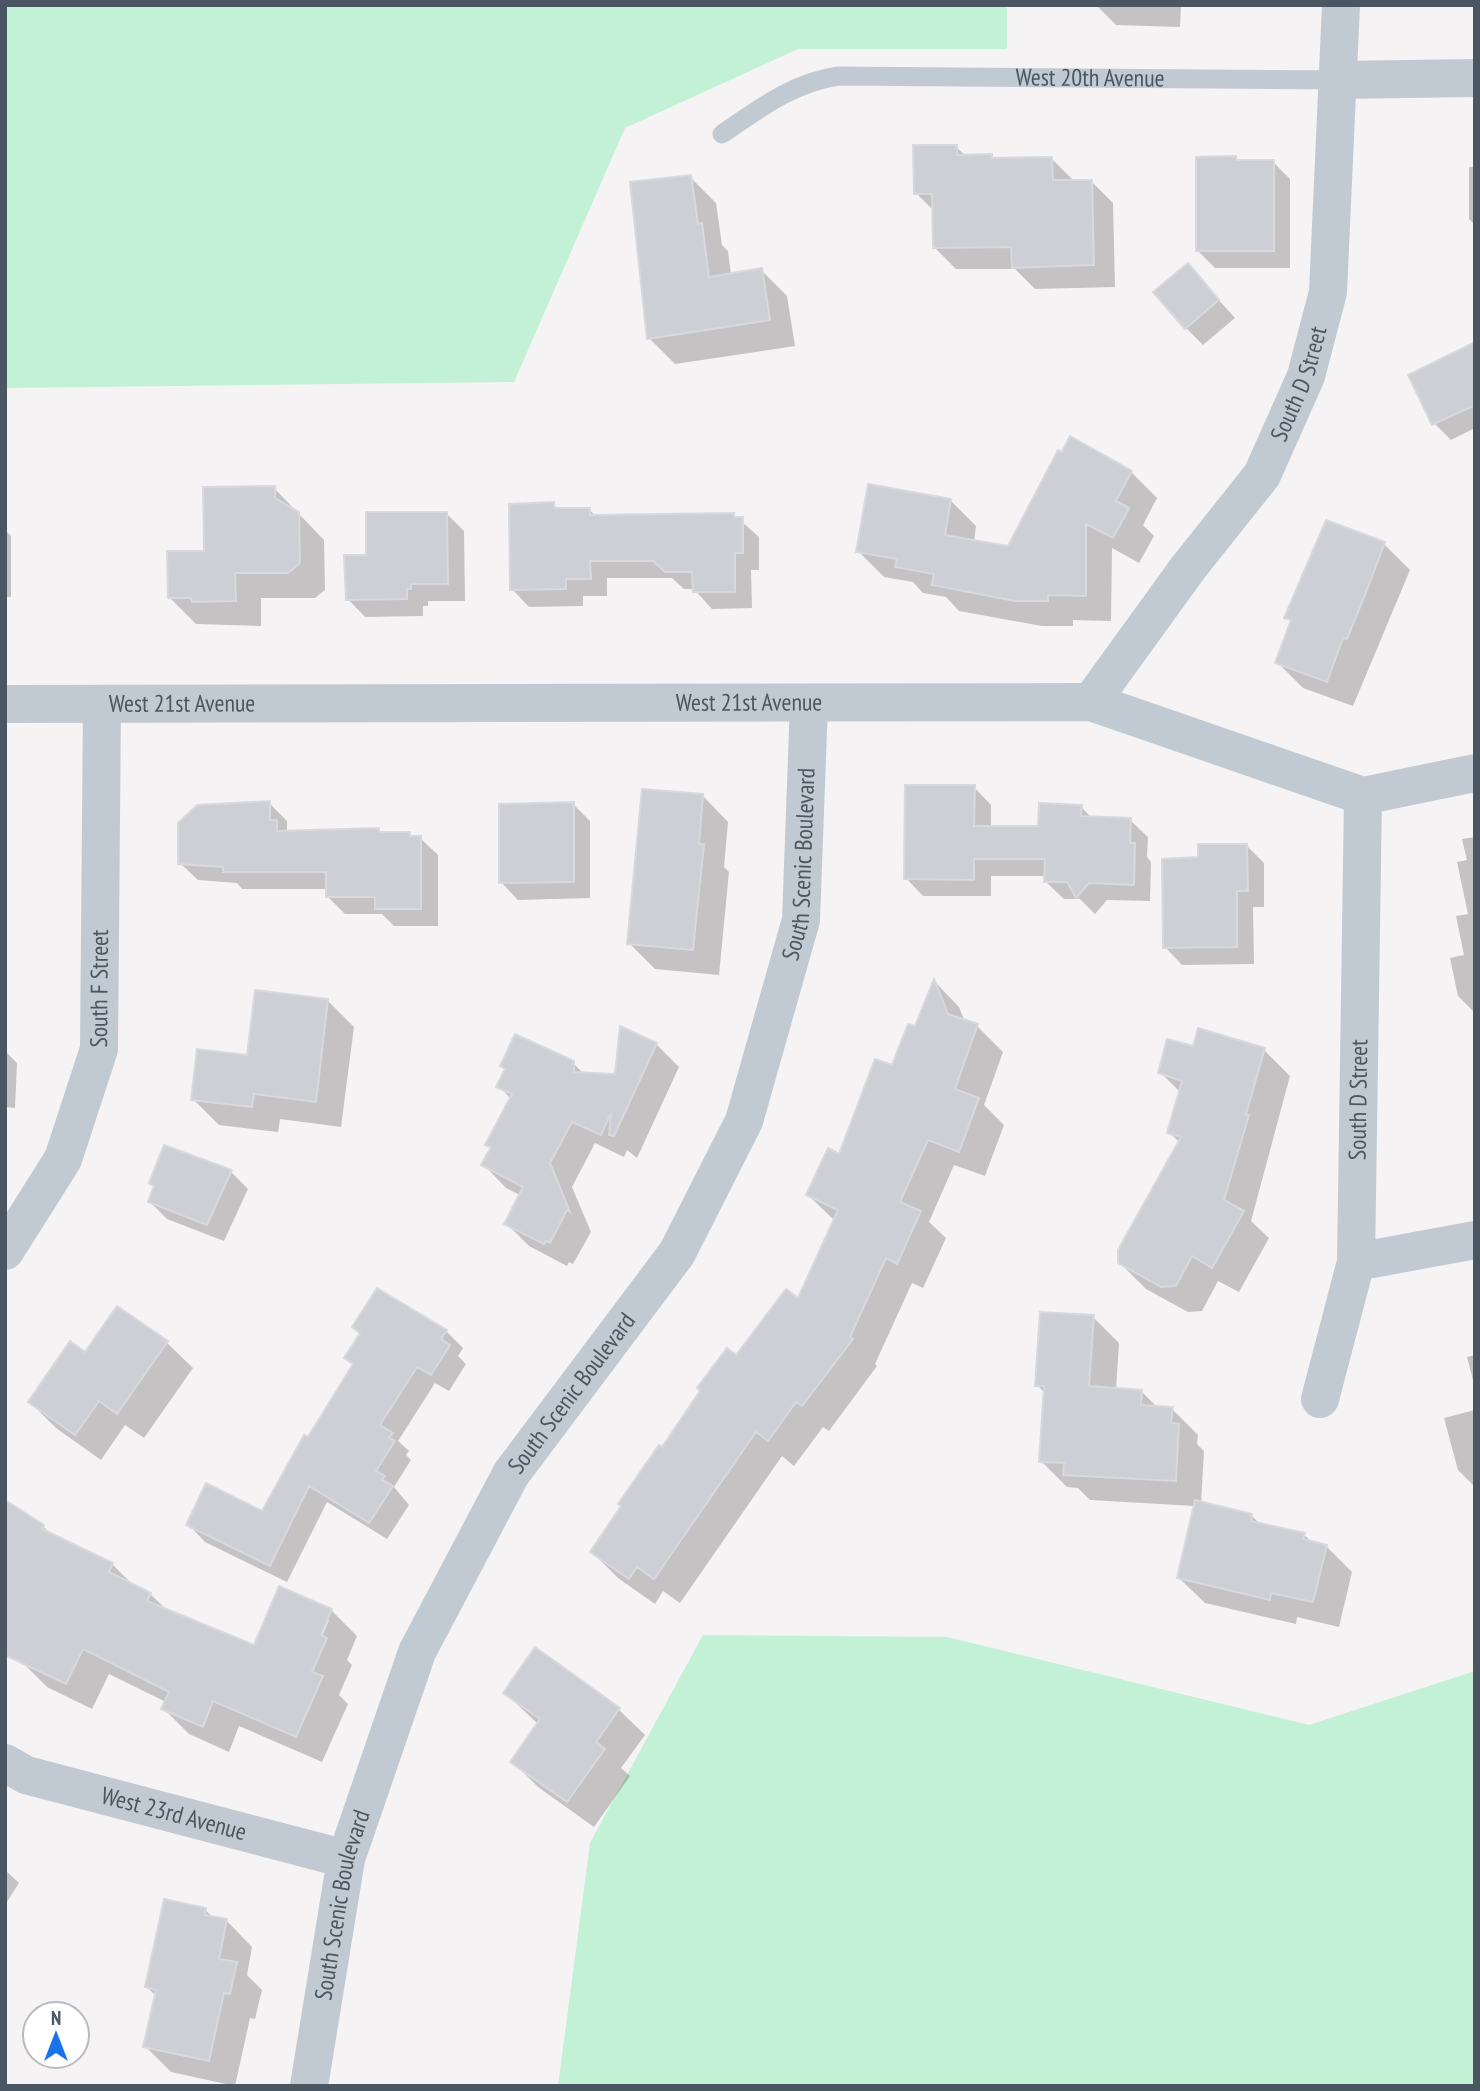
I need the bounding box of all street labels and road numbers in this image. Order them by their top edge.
street label: West 20th Avenue [1015,61,1165,94]
street label: South D Street [1263,322,1333,446]
street label: West 21st Avenue [676,686,822,718]
street label: West 21st Avenue [109,688,255,719]
street label: South Scenic Boulevard [774,767,822,964]
street label: South F Street [83,929,115,1048]
street label: South D Street [1342,1039,1374,1160]
street label: South Scenic Boulevard [501,1306,642,1480]
street label: West 23rd Avenue [98,1779,250,1847]
street label: South Scenic Boulevard [307,1806,377,2002]

